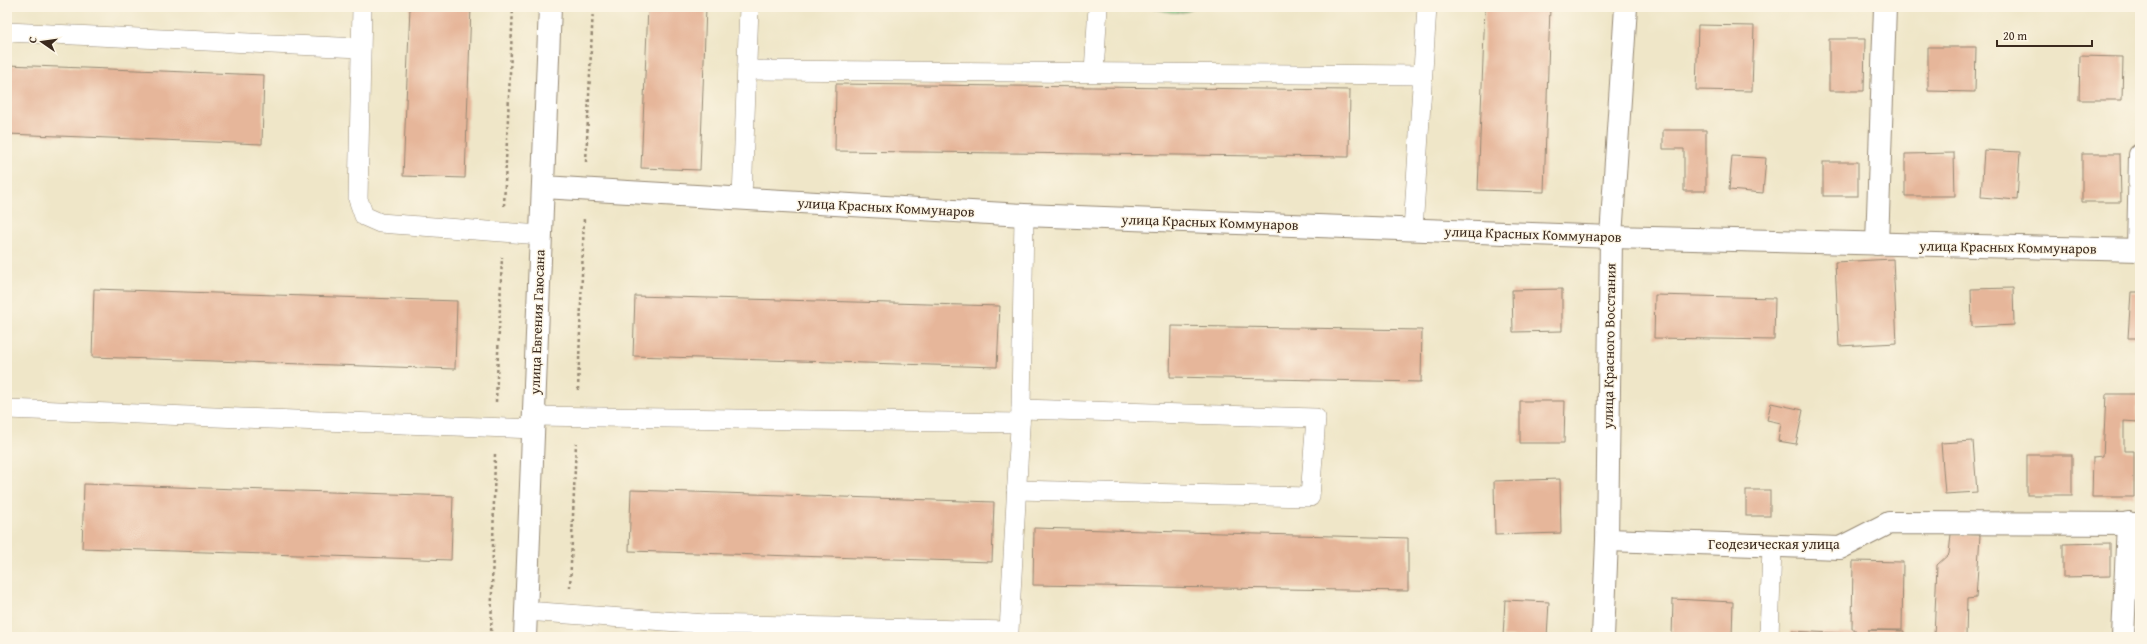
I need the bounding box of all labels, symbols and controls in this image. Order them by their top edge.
north arrow [22,22,62,62]
scale bar [1997,22,2092,48]
text: 20 m [2003,27,2027,44]
text: С [24,35,41,45]
street label: улица Красных Коммунаров [796,192,975,222]
street label: улица Красных Коммунаров [1120,209,1299,235]
street label: улица Красных Коммунаров [1443,221,1622,247]
street label: улица Красных Коммунаров [1918,235,2097,259]
street label: улица Евгения Гаюсана [524,249,550,396]
street label: улица Красного Восстания [1598,263,1620,430]
street label: Геодезическая улица [1708,534,1840,554]

